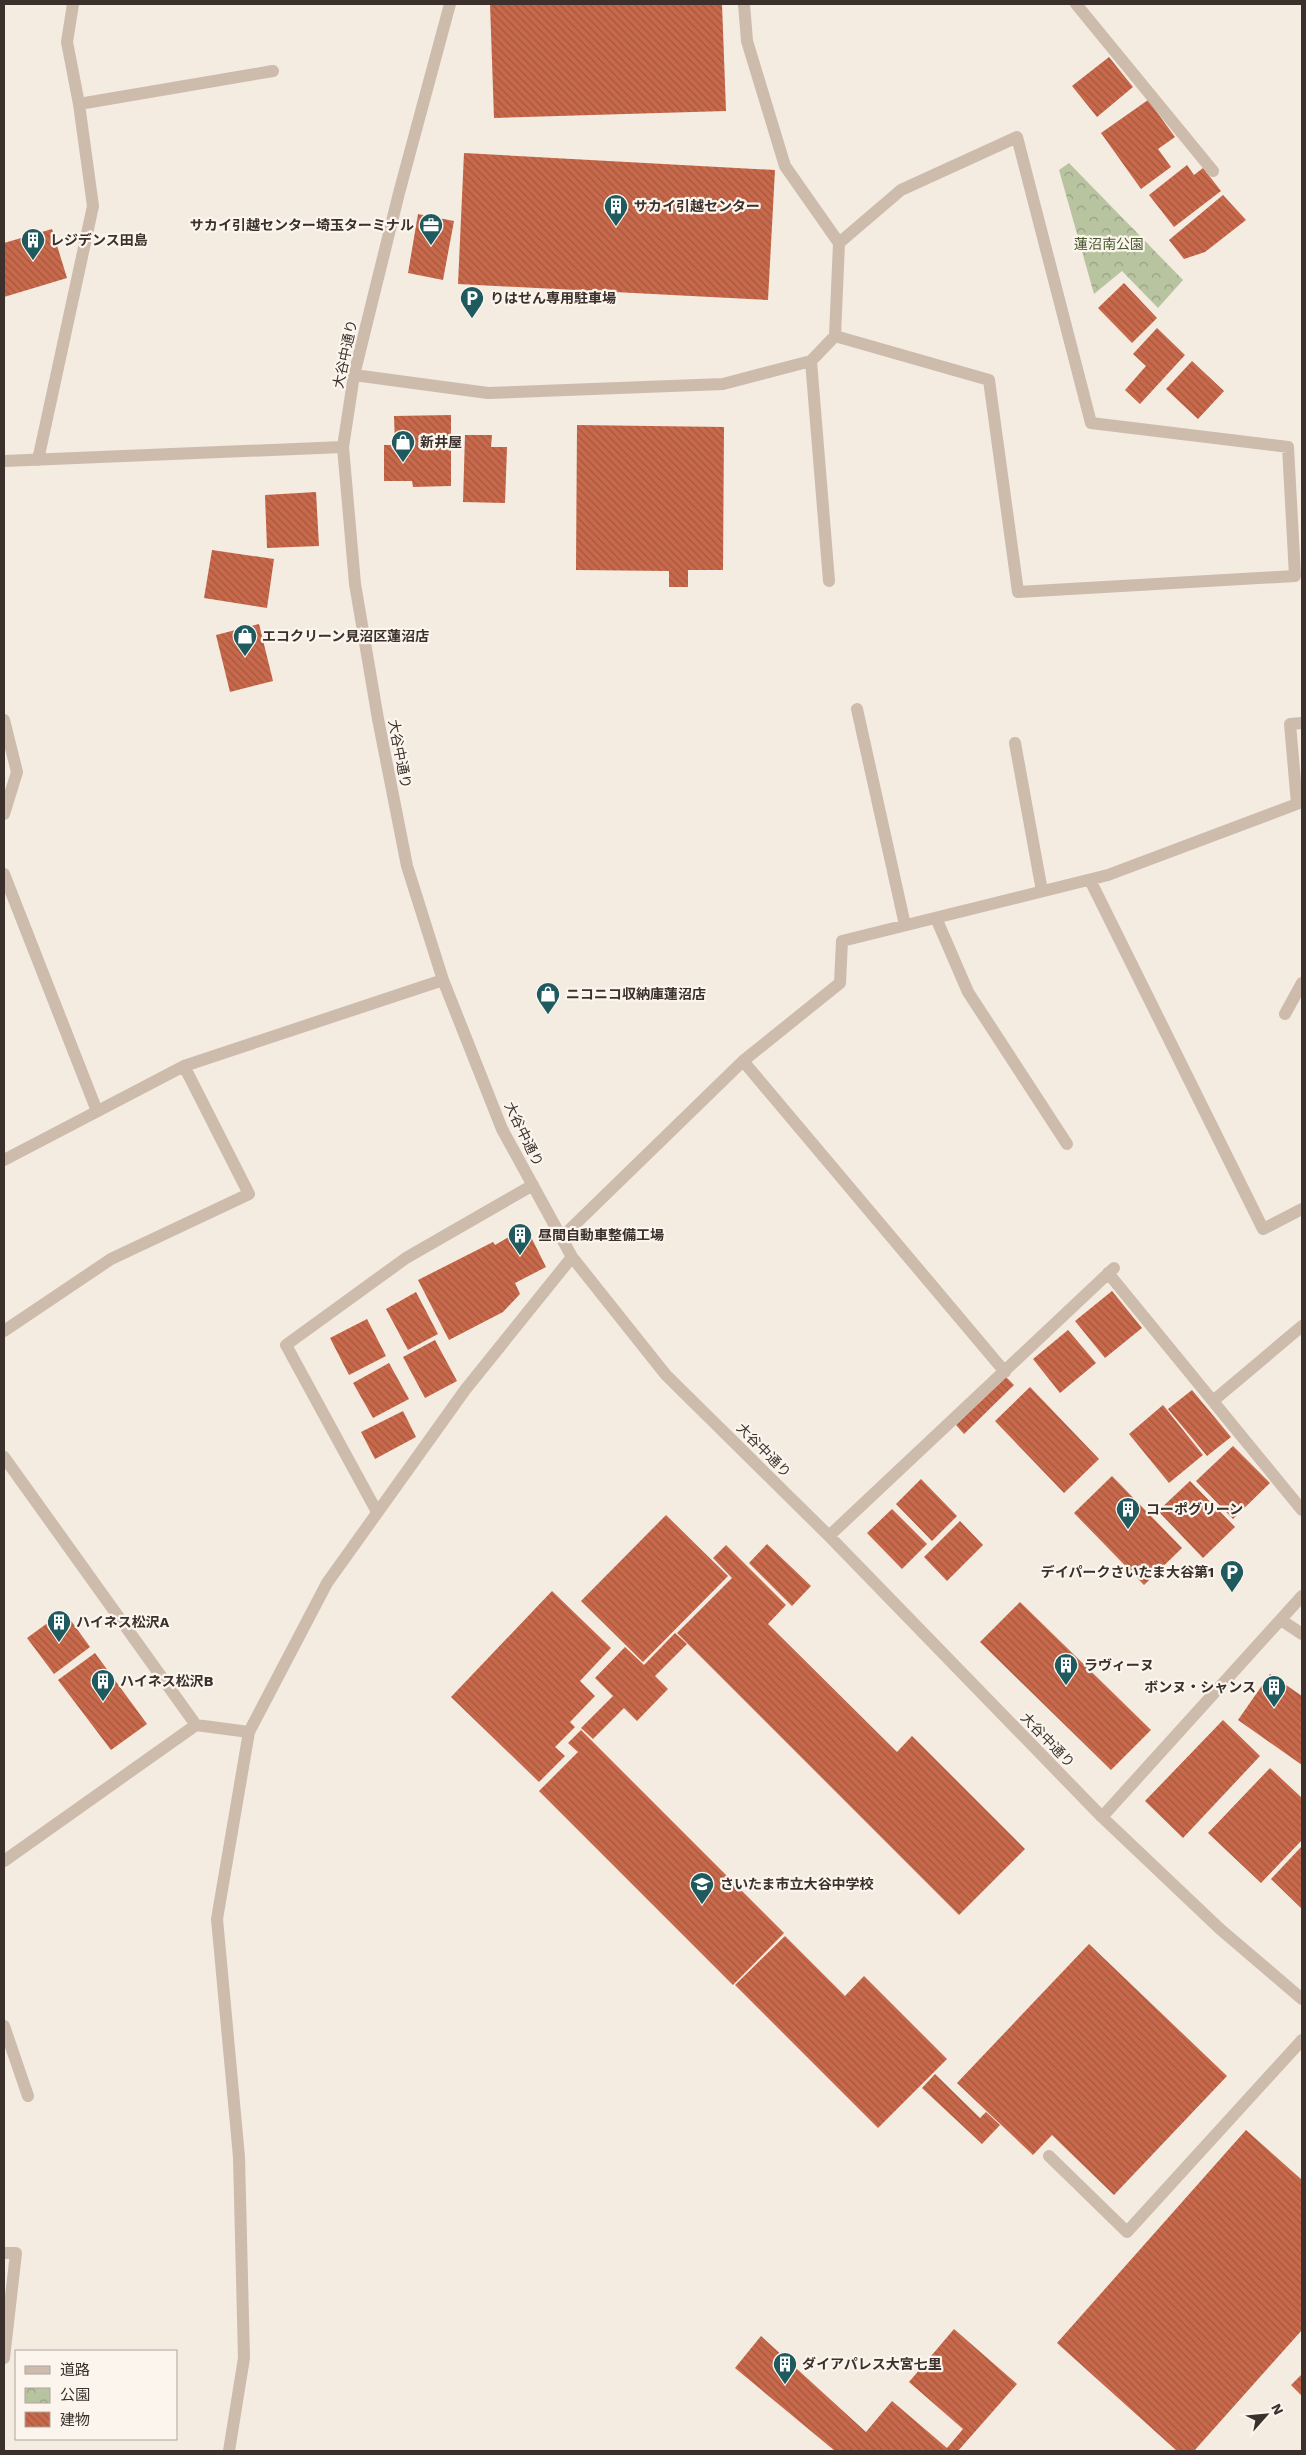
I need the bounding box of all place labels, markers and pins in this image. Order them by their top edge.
building icon: サカイ引越センター [603,193,629,227]
place label: サカイ引越センター [634,198,760,214]
office icon: サカイ引越センター埼玉ターミナル [418,212,444,246]
place label: サカイ引越センター埼玉ターミナル [190,217,414,233]
building icon: レジデンス田島 [20,227,46,261]
place label: レジデンス田島 [50,232,148,248]
parking icon: りはせん専用駐車場 [459,285,485,319]
place label: りはせん専用駐車場 [490,290,616,306]
shop icon: 新井屋 [390,429,416,463]
place label: 新井屋 [420,434,462,450]
shop icon: エコクリーン見沼区蓮沼店 [232,623,258,657]
place label: エコクリーン見沼区蓮沼店 [262,628,429,644]
shop icon: ニコニコ収納庫蓮沼店 [535,981,561,1015]
place label: ニコニコ収納庫蓮沼店 [566,986,706,1002]
building icon: 昼間自動車整備工場 [507,1222,533,1256]
place label: 昼間自動車整備工場 [538,1227,664,1243]
building icon: コーポグリーン [1115,1496,1141,1530]
place label: コーポグリーン [1146,1501,1243,1517]
parking icon: デイパークさいたま大谷第1 [1219,1559,1245,1593]
place label: デイパークさいたま大谷第1 [1041,1564,1214,1580]
building icon: ハイネス松沢A [46,1609,72,1643]
place label: ハイネス松沢A [76,1614,170,1630]
building icon: ラヴィーヌ [1053,1652,1079,1686]
place label: ラヴィーヌ [1084,1657,1154,1673]
building icon: ハイネス松沢B [90,1668,116,1702]
place label: ハイネス松沢B [120,1673,214,1689]
building icon: ボンヌ・シャンス [1261,1674,1287,1708]
place label: ボンヌ・シャンス [1144,1679,1256,1695]
school or university icon: さいたま市立大谷中学校 [689,1871,715,1905]
place label: さいたま市立大谷中学校 [720,1876,874,1892]
building icon: ダイアパレス大宮七里 [772,2351,798,2385]
place label: ダイアパレス大宮七里 [802,2356,942,2372]

